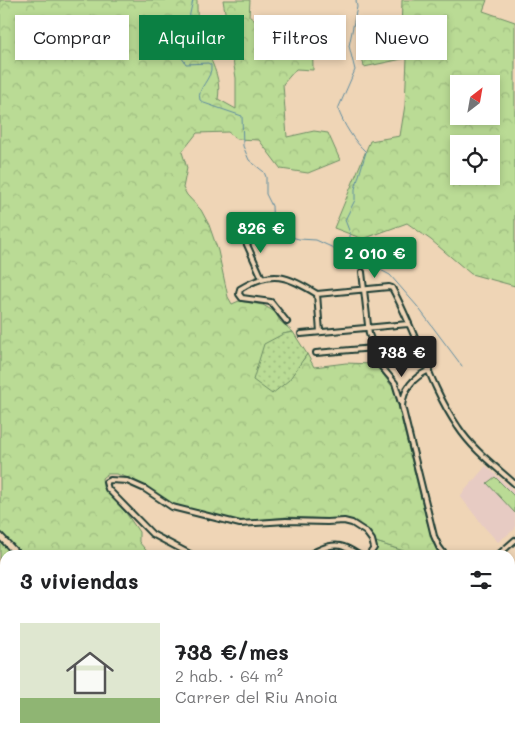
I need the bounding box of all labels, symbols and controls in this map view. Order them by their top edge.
chip: Comprar [15,15,129,60]
chip: Alquilar [139,15,244,60]
chip: Filtros [254,15,346,60]
chip: Nuevo [356,15,447,60]
north arrow [450,75,500,125]
map controls [450,75,500,185]
button: locate [450,135,500,185]
pin: 826 € [226,212,296,254]
text: 826 € [237,217,285,238]
pin: 2 010 € [329,236,421,279]
text: 2 010 € [344,242,406,263]
pin: 738 € [367,336,437,378]
text: 738 € [378,341,426,362]
icon: filters [467,566,495,594]
text: 3 viviendas [20,567,138,594]
text: 738 €/mes [175,638,289,665]
icon: home [60,643,120,703]
text: 2 hab. · 64 m² [175,665,283,686]
text: Carrer del Riu Anoia [175,686,338,707]

